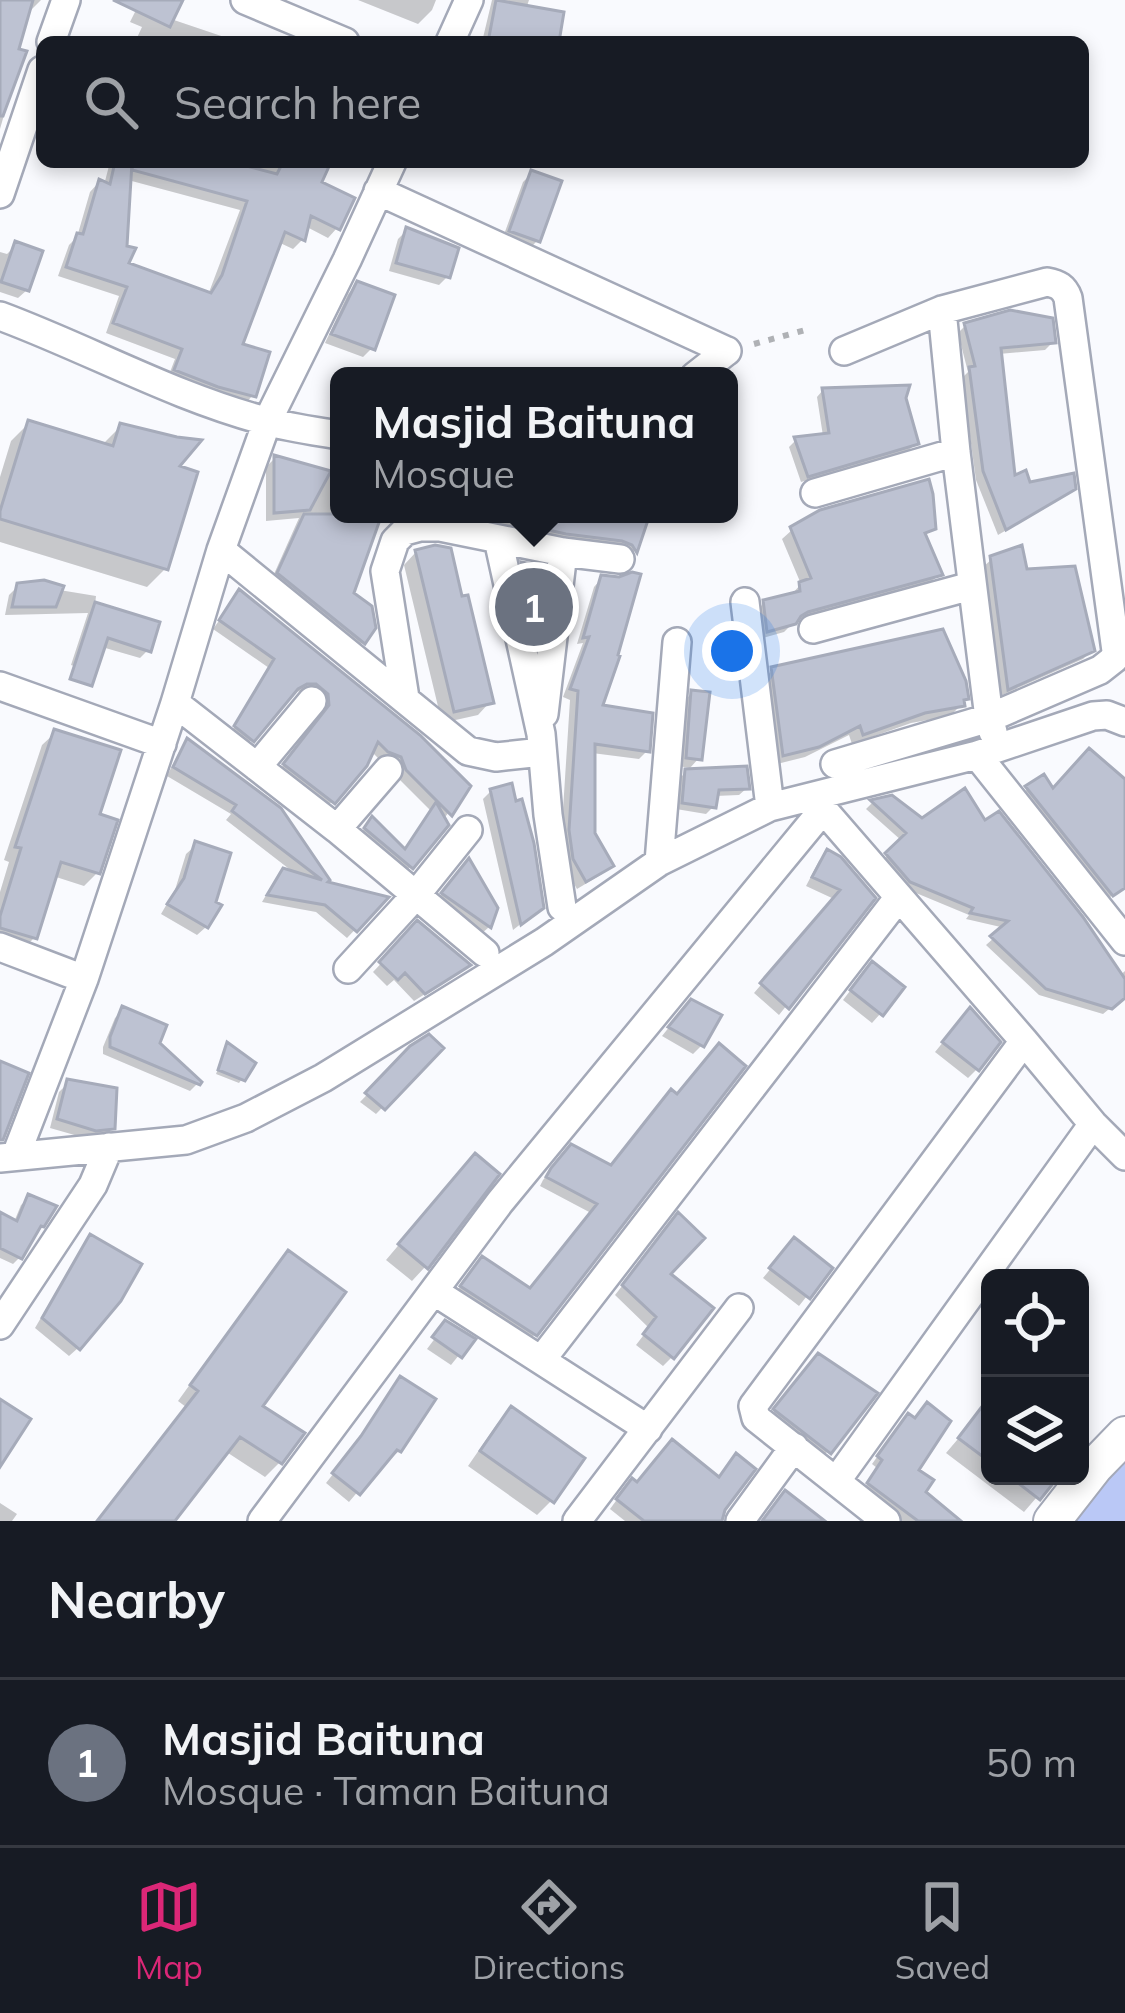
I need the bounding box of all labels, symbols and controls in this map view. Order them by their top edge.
search box [36,36,1089,168]
icon: search [78,69,144,135]
text: Search here [174,74,421,130]
popup [330,367,738,523]
text: Masjid Baituna [373,393,695,449]
text: Mosque [373,449,515,498]
pin: 1 [495,562,573,652]
your location [702,621,762,681]
map controls [981,1269,1089,1485]
button: locate [981,1269,1089,1377]
button: layers [981,1377,1089,1485]
text: Nearby [48,1567,225,1631]
text: Masjid Baituna [162,1710,485,1766]
text: 1 [75,1738,99,1787]
text: 50 m [986,1738,1077,1787]
text: Mosque · Taman Baituna [162,1766,610,1815]
tab: Map [135,1874,203,1987]
tab: Directions [473,1874,625,1987]
tab: Saved [895,1874,990,1987]

